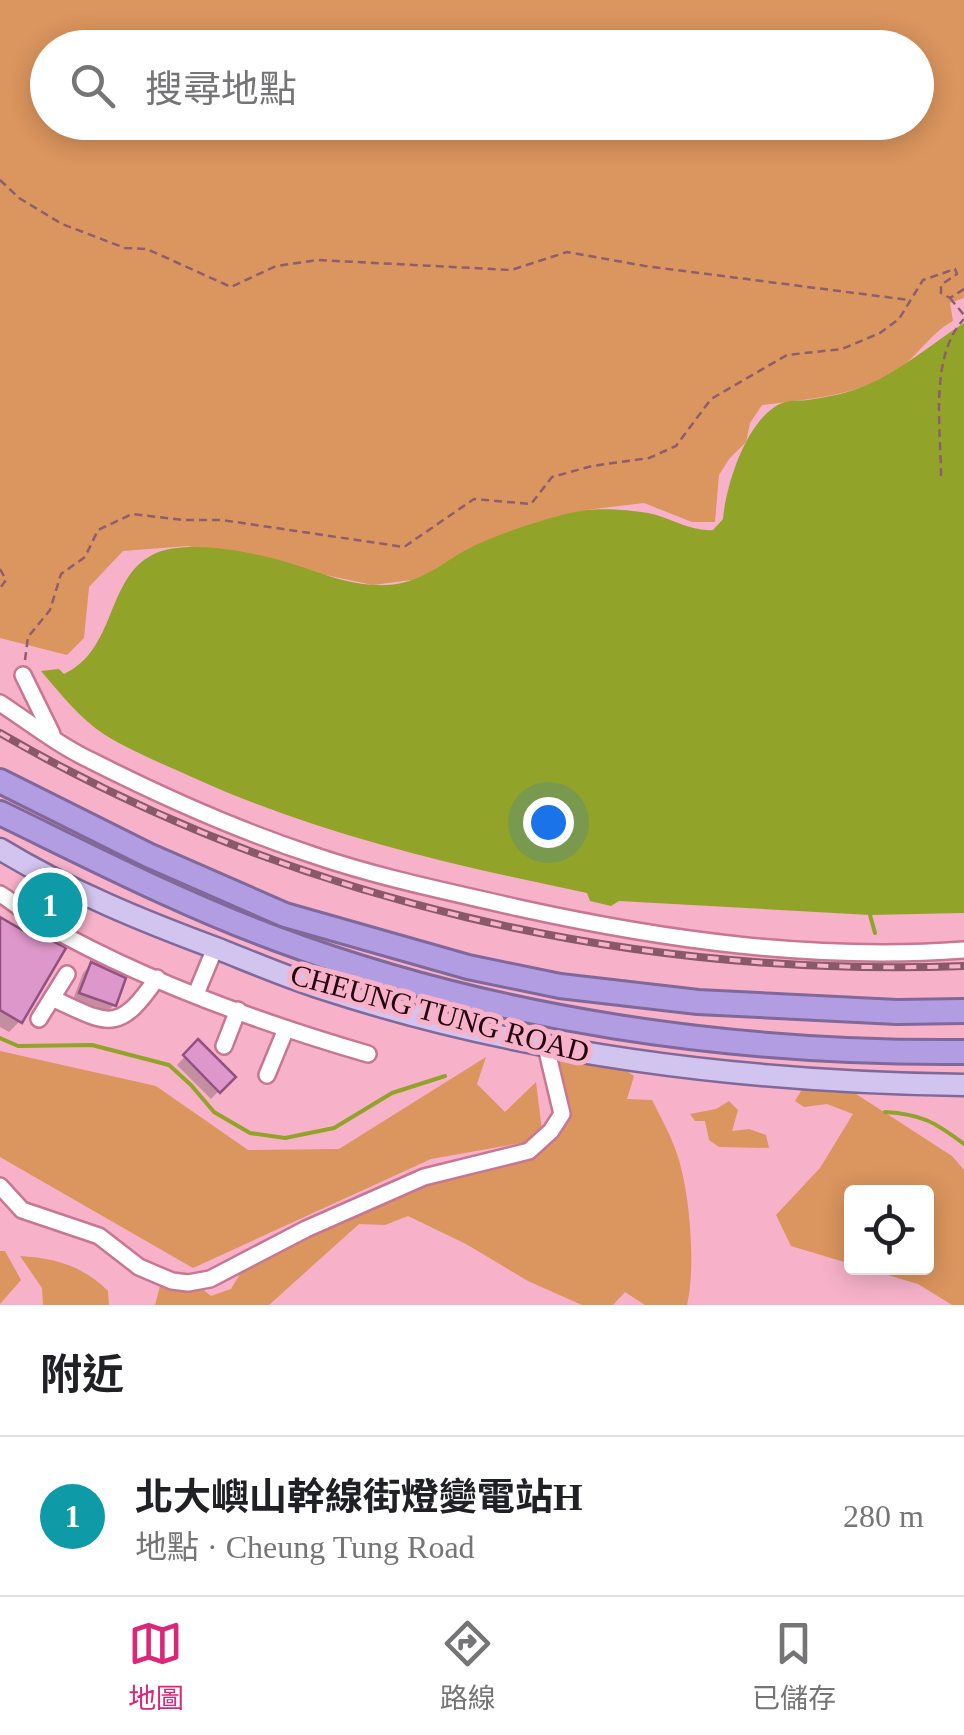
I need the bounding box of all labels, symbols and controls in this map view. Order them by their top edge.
search box [30,30,934,140]
icon: search [65,58,120,113]
text: 搜尋地點 [145,68,297,110]
your location [523,797,574,848]
pin: 1 [18,868,82,942]
street label: CHEUNG TUNG ROAD [287,957,593,1069]
map controls [844,1185,934,1275]
button: locate [844,1185,934,1275]
text: 附近 [40,1352,124,1398]
text: 北大嶼山幹線街燈變電站H [135,1476,583,1518]
text: 1 [65,1498,81,1534]
text: 280 m [843,1498,924,1534]
text: 地點 · Cheung Tung Road [135,1529,475,1565]
tab: 地圖 [128,1616,184,1716]
tab: 路線 [440,1616,496,1716]
tab: 已儲存 [752,1616,836,1716]

